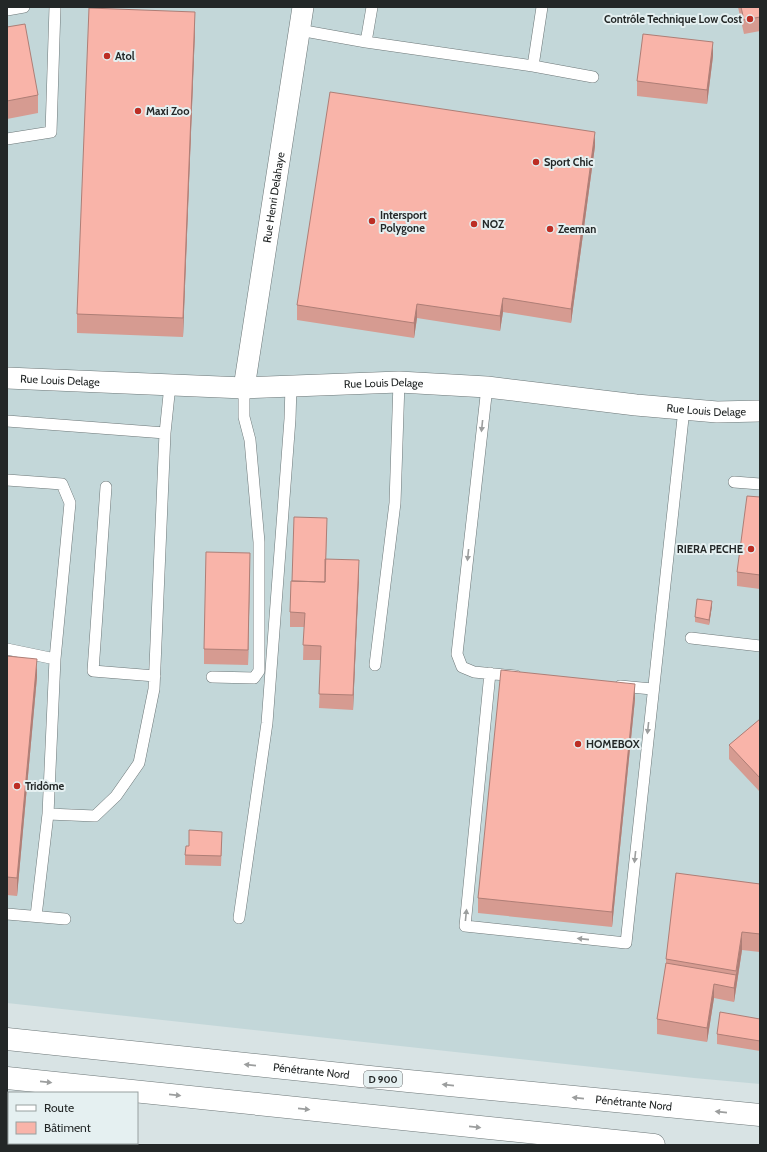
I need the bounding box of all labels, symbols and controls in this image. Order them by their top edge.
place label: Contrôle Technique Low Cost [604,12,742,26]
marker: Contrôle Technique Low Cost [745,14,755,24]
place label: Atol [115,49,135,63]
marker: Atol [102,51,112,61]
place label: Maxi Zoo [146,104,189,118]
marker: Maxi Zoo [133,106,143,116]
street label: Rue Henri Delahaye [260,151,288,244]
place label: Sport Chic [544,155,593,169]
marker: Sport Chic [531,157,541,167]
place label: Intersport Polygone [380,208,427,235]
marker: Intersport Polygone [367,216,377,226]
place label: NOZ [482,217,504,231]
marker: NOZ [469,219,479,229]
place label: Zeeman [558,222,596,236]
marker: Zeeman [545,224,555,234]
street label: Rue Louis Delage [20,372,100,389]
street label: Rue Louis Delage [344,375,424,391]
street label: Rue Louis Delage [666,401,746,419]
one-way arrow [479,420,486,432]
place label: RIERA PECHE [677,542,743,556]
marker: RIERA PECHE [746,544,756,554]
one-way arrow [465,549,471,561]
one-way arrow [645,722,652,734]
place label: HOMEBOX [586,737,640,751]
marker: HOMEBOX [573,739,583,749]
place label: Tridôme [25,779,65,793]
marker: Tridôme [12,781,22,791]
one-way arrow [632,851,638,863]
one-way arrow [463,909,469,921]
one-way arrow [576,935,589,942]
street label: Pénétrante Nord [272,1060,350,1082]
one-way arrow [243,1061,256,1068]
road number: D 900 [364,1071,402,1087]
one-way arrow [40,1078,52,1085]
one-way arrow [442,1082,454,1089]
legend [8,1092,138,1144]
one-way arrow [169,1092,181,1098]
street label: Pénétrante Nord [595,1092,673,1113]
one-way arrow [572,1094,584,1101]
text: Route [44,1100,74,1115]
one-way arrow [298,1105,310,1112]
one-way arrow [715,1108,727,1115]
text: Bâtiment [44,1120,91,1135]
one-way arrow [469,1123,481,1130]

